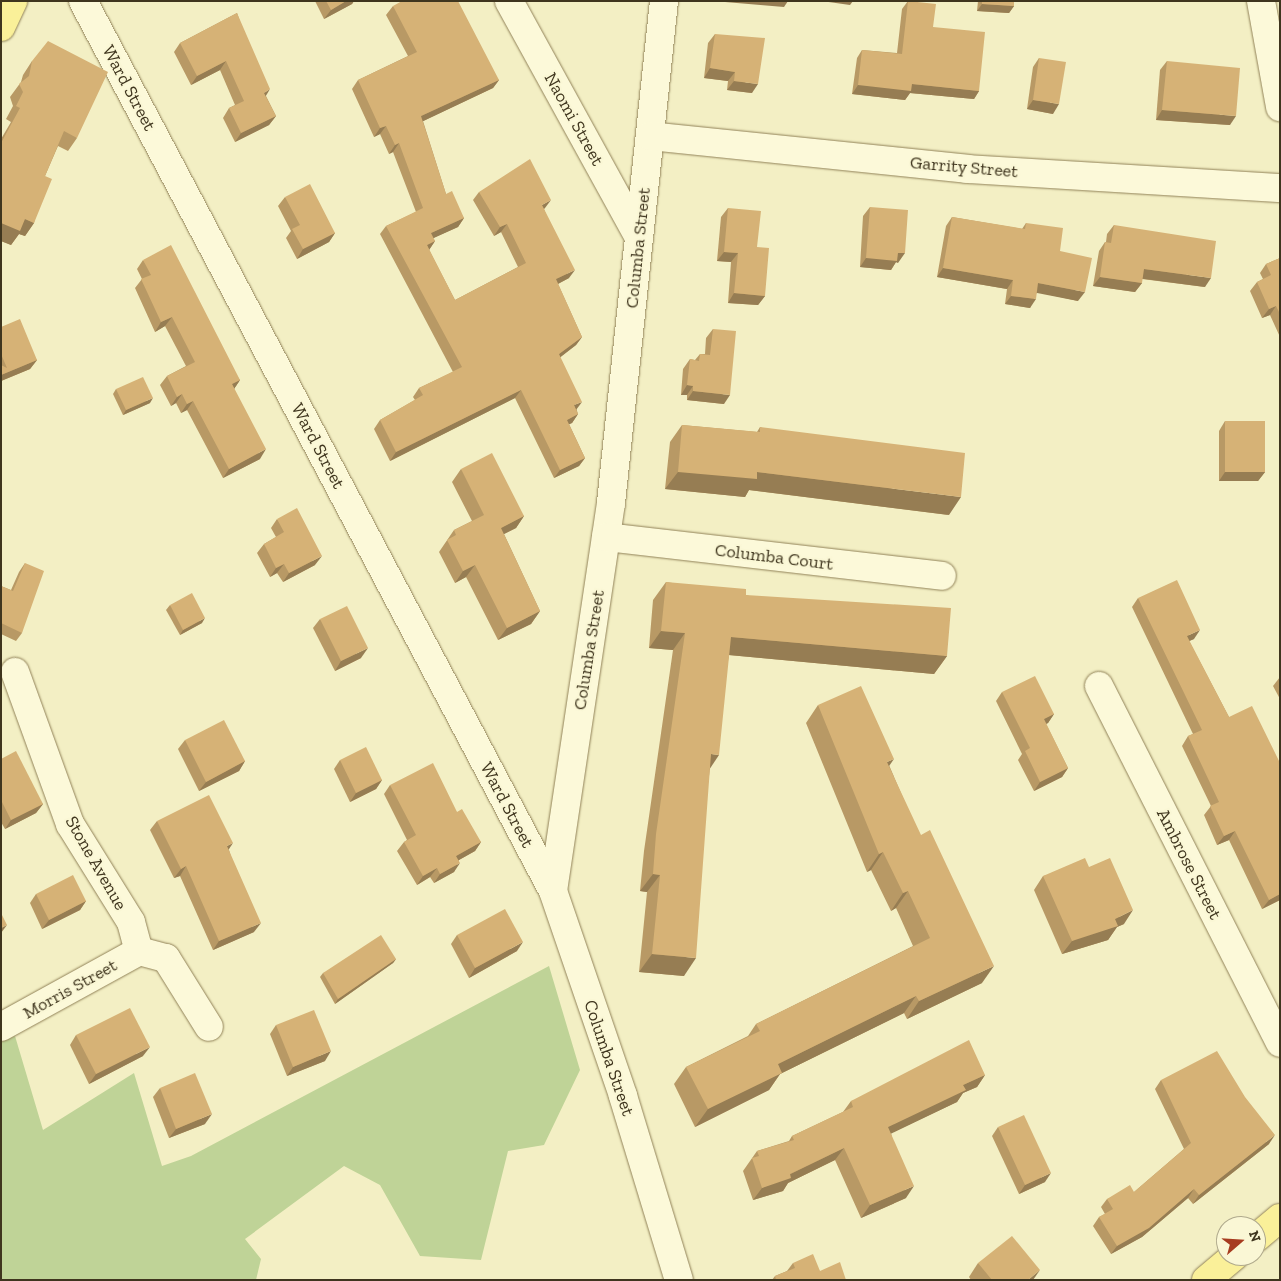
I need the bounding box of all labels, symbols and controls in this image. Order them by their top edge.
street label: Ward Street [97,42,161,134]
street label: Naomi Street [540,69,608,169]
street label: Garrity Street [909,152,1019,182]
street label: Columba Street [621,187,655,309]
street label: Ward Street [286,400,350,492]
street label: Columba Court [714,539,834,575]
street label: Columba Street [569,589,609,711]
street label: Ward Street [475,759,539,851]
street label: Ambrose Street [1152,805,1226,923]
street label: Stone Avenue [60,812,132,914]
street label: Morris Street [19,954,121,1024]
street label: Columba Street [579,997,639,1119]
north arrow [1216,1216,1266,1266]
text: N [1245,1228,1264,1244]

